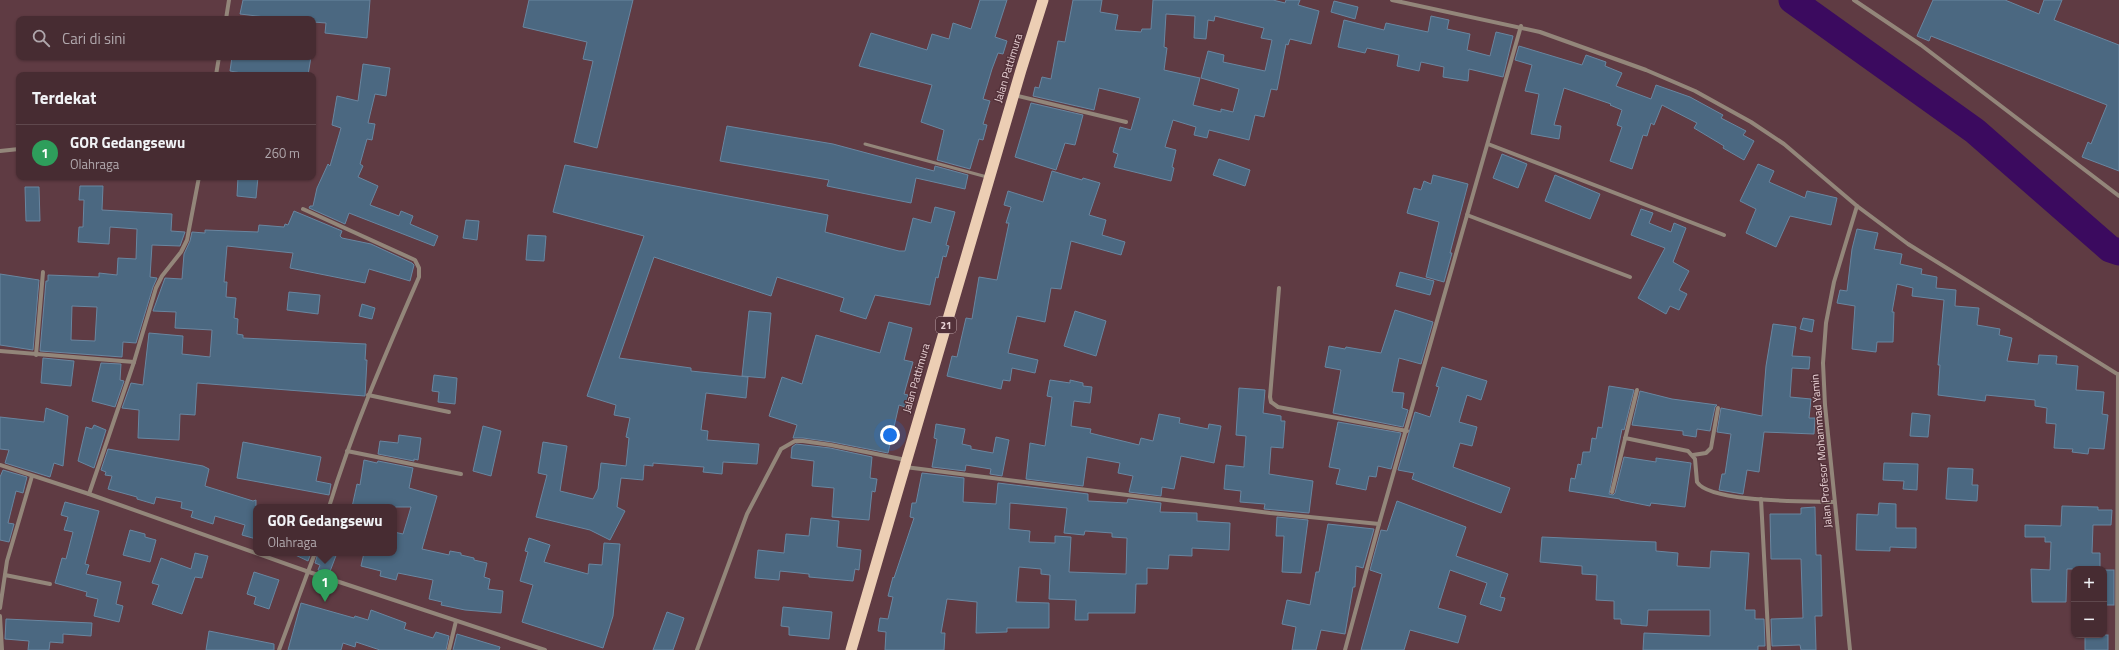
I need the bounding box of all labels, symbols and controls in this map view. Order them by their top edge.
search box [16,16,316,60]
icon: search [30,27,52,49]
text: Cari di sini [62,27,126,50]
street label: Jalan Pattimura [990,31,1026,105]
text: Terdekat [32,85,96,111]
text: GOR Gedangsewu [70,131,185,154]
text: 1 [41,143,49,163]
text: 260 m [264,143,300,163]
text: Olahraga [70,154,119,174]
road number: 21 [936,317,956,333]
street label: Jalan Pattimura [898,341,934,415]
street label: Jalan Profesor Mohammad Yamin [1806,373,1836,528]
your location [880,425,900,445]
popup [253,504,397,556]
text: GOR Gedangsewu [267,509,383,532]
text: Olahraga [267,532,317,552]
map controls [2071,566,2107,638]
button: + [2071,566,2107,602]
pin: 1 [312,569,338,602]
button: − [2071,602,2107,638]

